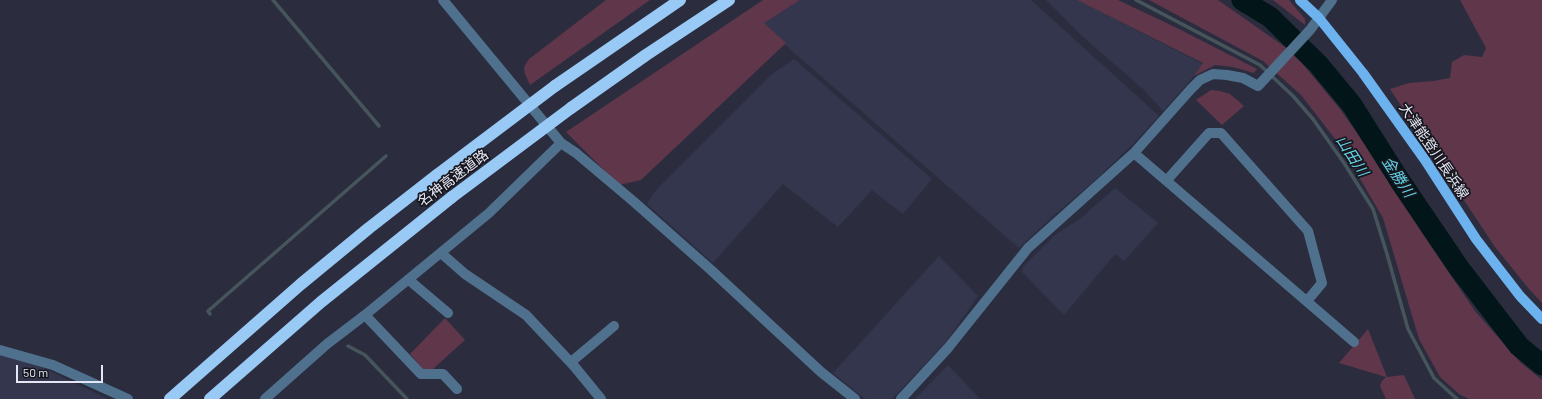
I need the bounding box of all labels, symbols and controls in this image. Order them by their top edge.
street label: 大津能登川長浜線 [1396,100,1472,202]
water label: 山田川 [1332,132,1372,180]
street label: 名神高速道路 [414,146,492,210]
water label: 金勝川 [1378,153,1418,201]
scale bar [18,357,105,383]
text: 50 m [23,365,48,379]

